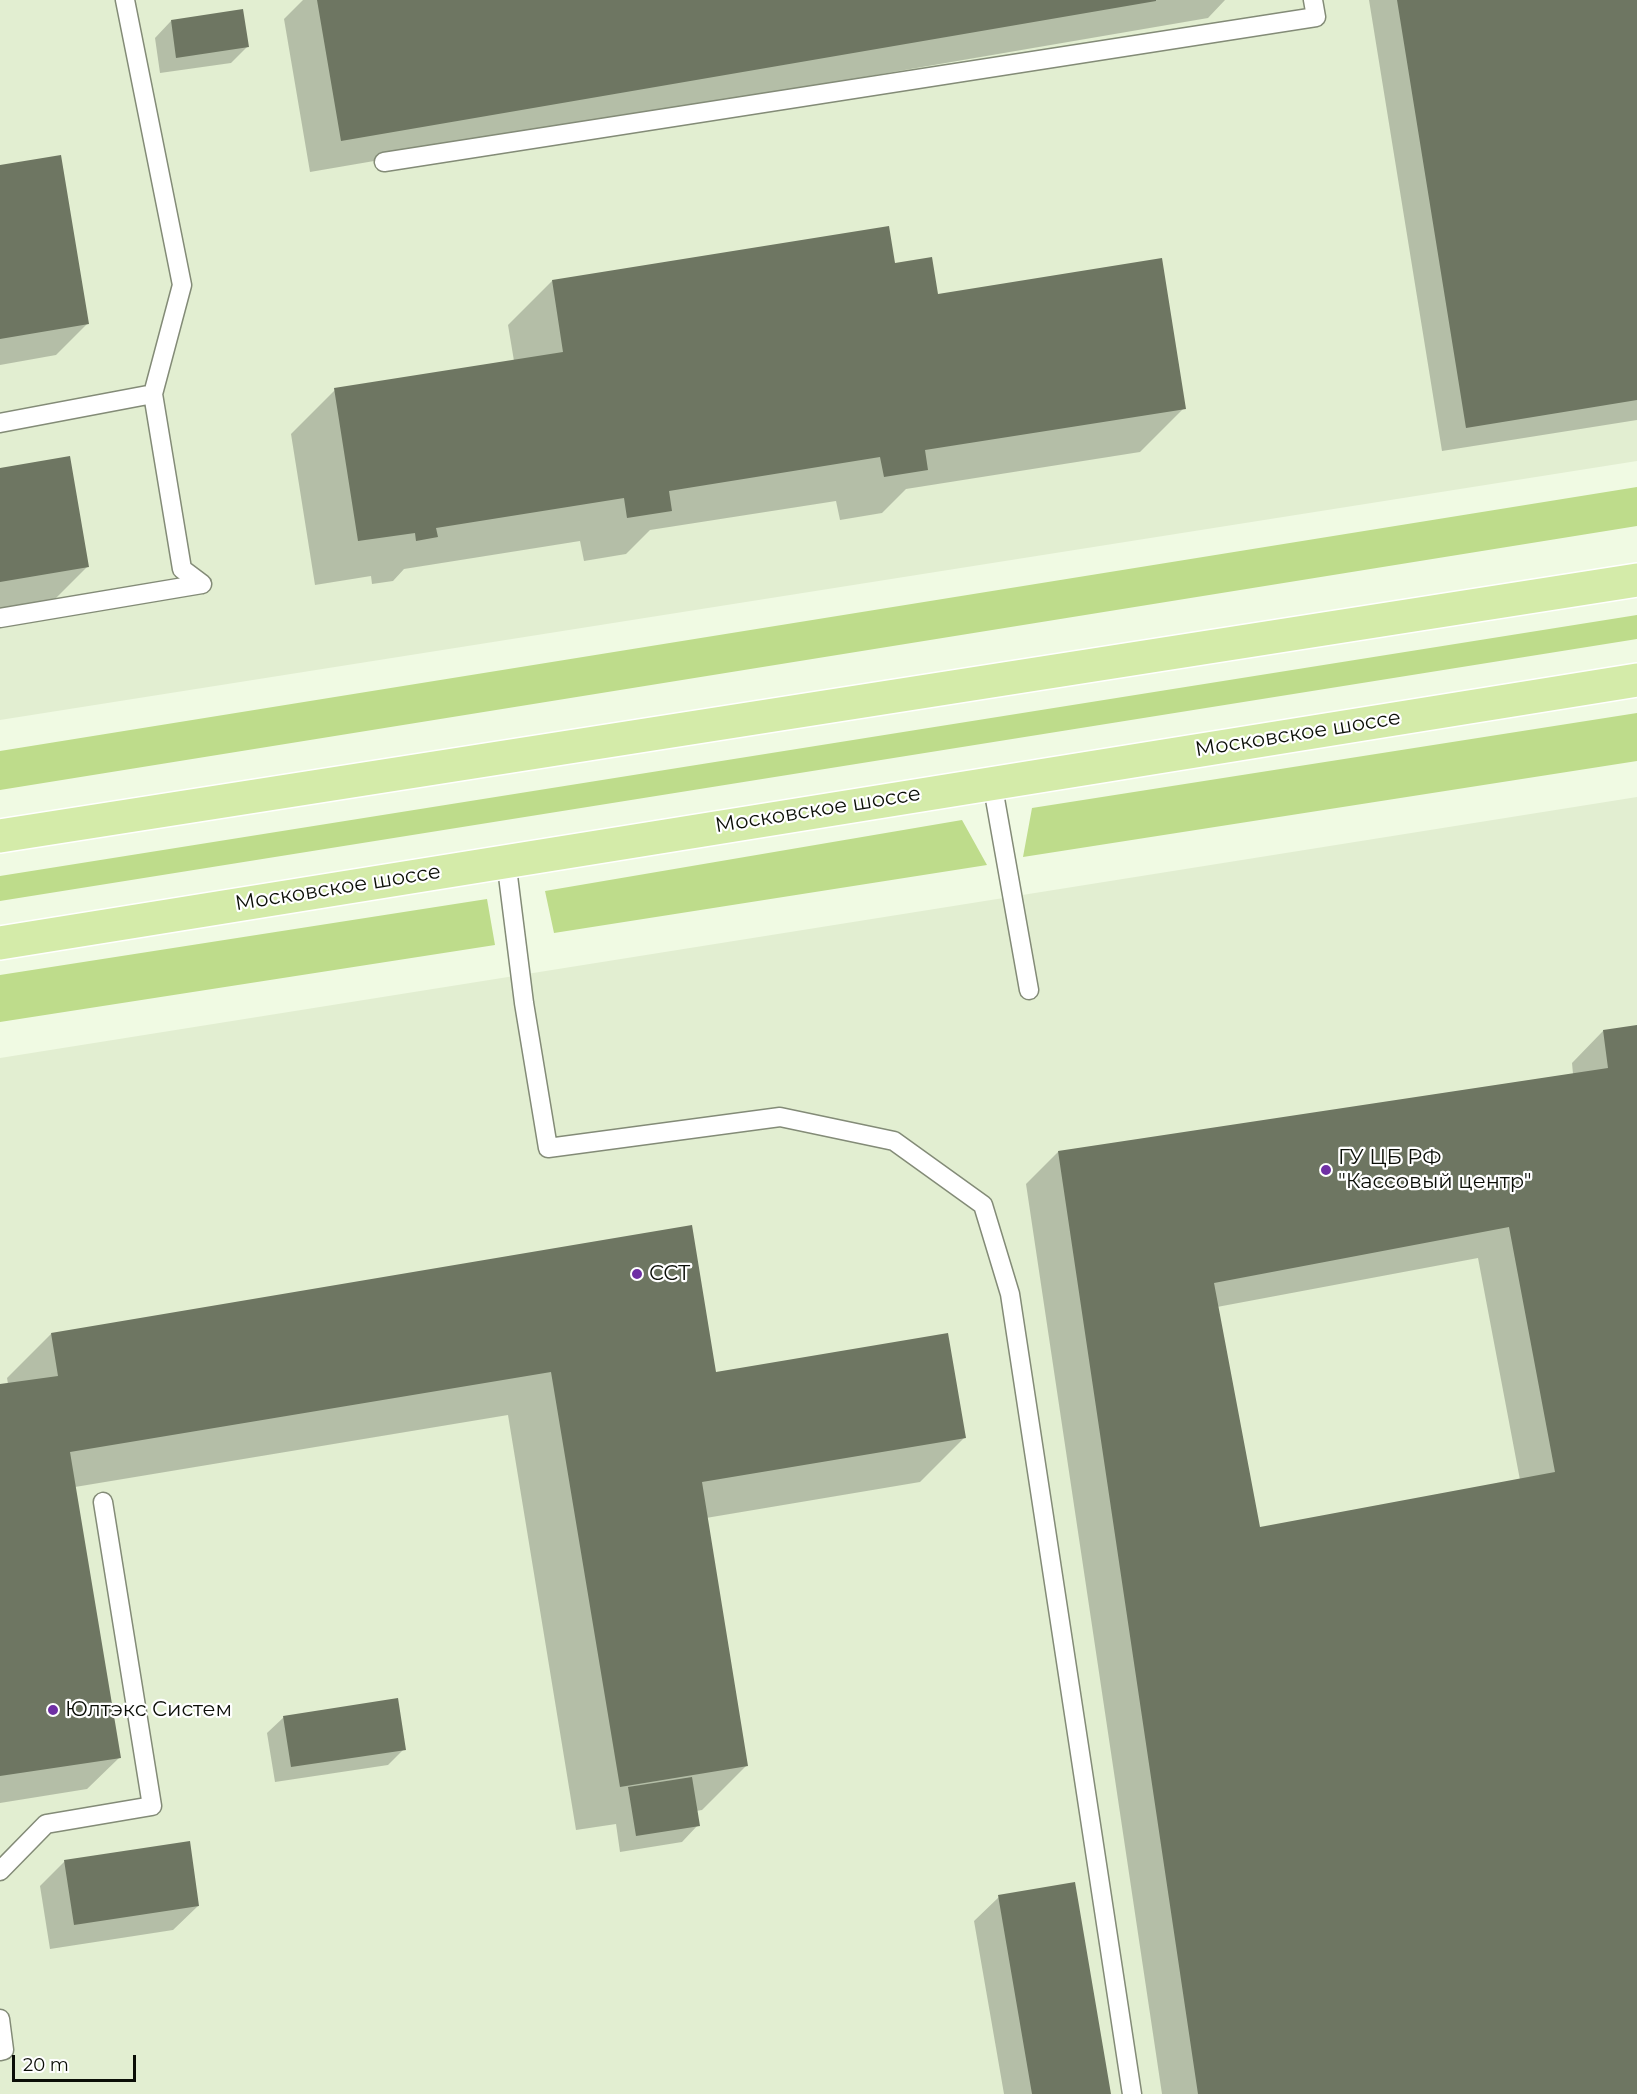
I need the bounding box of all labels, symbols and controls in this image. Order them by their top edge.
street label: Московское шоссе [1193,705,1403,763]
street label: Московское шоссе [713,781,923,839]
street label: Московское шоссе [233,859,443,917]
place label: ГУ ЦБ РФ "Кассовый центр" [1338,1145,1532,1195]
marker: ГУ ЦБ РФ "Кассовый центр" [1319,1163,1333,1177]
place label: ССТ [649,1261,690,1287]
marker: ССТ [630,1267,644,1281]
place label: Юлтэкс Систем [65,1697,232,1723]
marker: Юлтэкс Систем [46,1703,60,1717]
scale bar [15,2043,140,2081]
text: 20 m [23,2054,69,2076]

